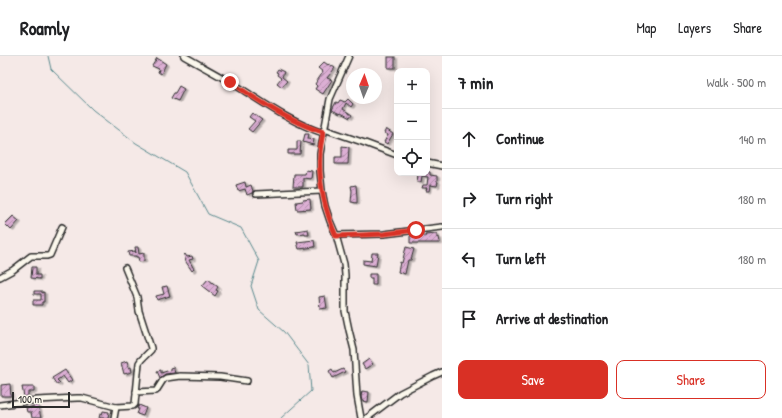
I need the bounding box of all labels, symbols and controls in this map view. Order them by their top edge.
text: Roamly [20,15,70,41]
text: Map [636,18,656,37]
text: Layers [678,18,711,37]
text: Share [733,18,762,37]
north arrow [346,68,382,104]
map controls [394,68,430,176]
button: + [394,68,430,104]
text: 7 min [458,71,493,94]
route end [221,73,239,91]
text: Walk · 500 m [706,73,766,91]
button: − [394,104,430,140]
icon: ahead [458,128,480,150]
text: Continue [496,128,544,149]
text: 140 m [739,130,766,148]
button: locate [394,140,430,176]
icon: right [458,188,480,210]
text: Turn right [496,188,552,209]
text: 180 m [738,190,766,208]
route start [407,221,425,239]
icon: left [458,248,480,270]
text: Turn left [496,248,546,269]
text: 180 m [738,250,766,268]
icon: arrive [458,308,480,330]
text: Arrive at destination [496,308,608,329]
button: Save [458,360,608,399]
button: Share [616,360,766,399]
scale bar [12,390,70,409]
text: 100 m [18,392,42,406]

